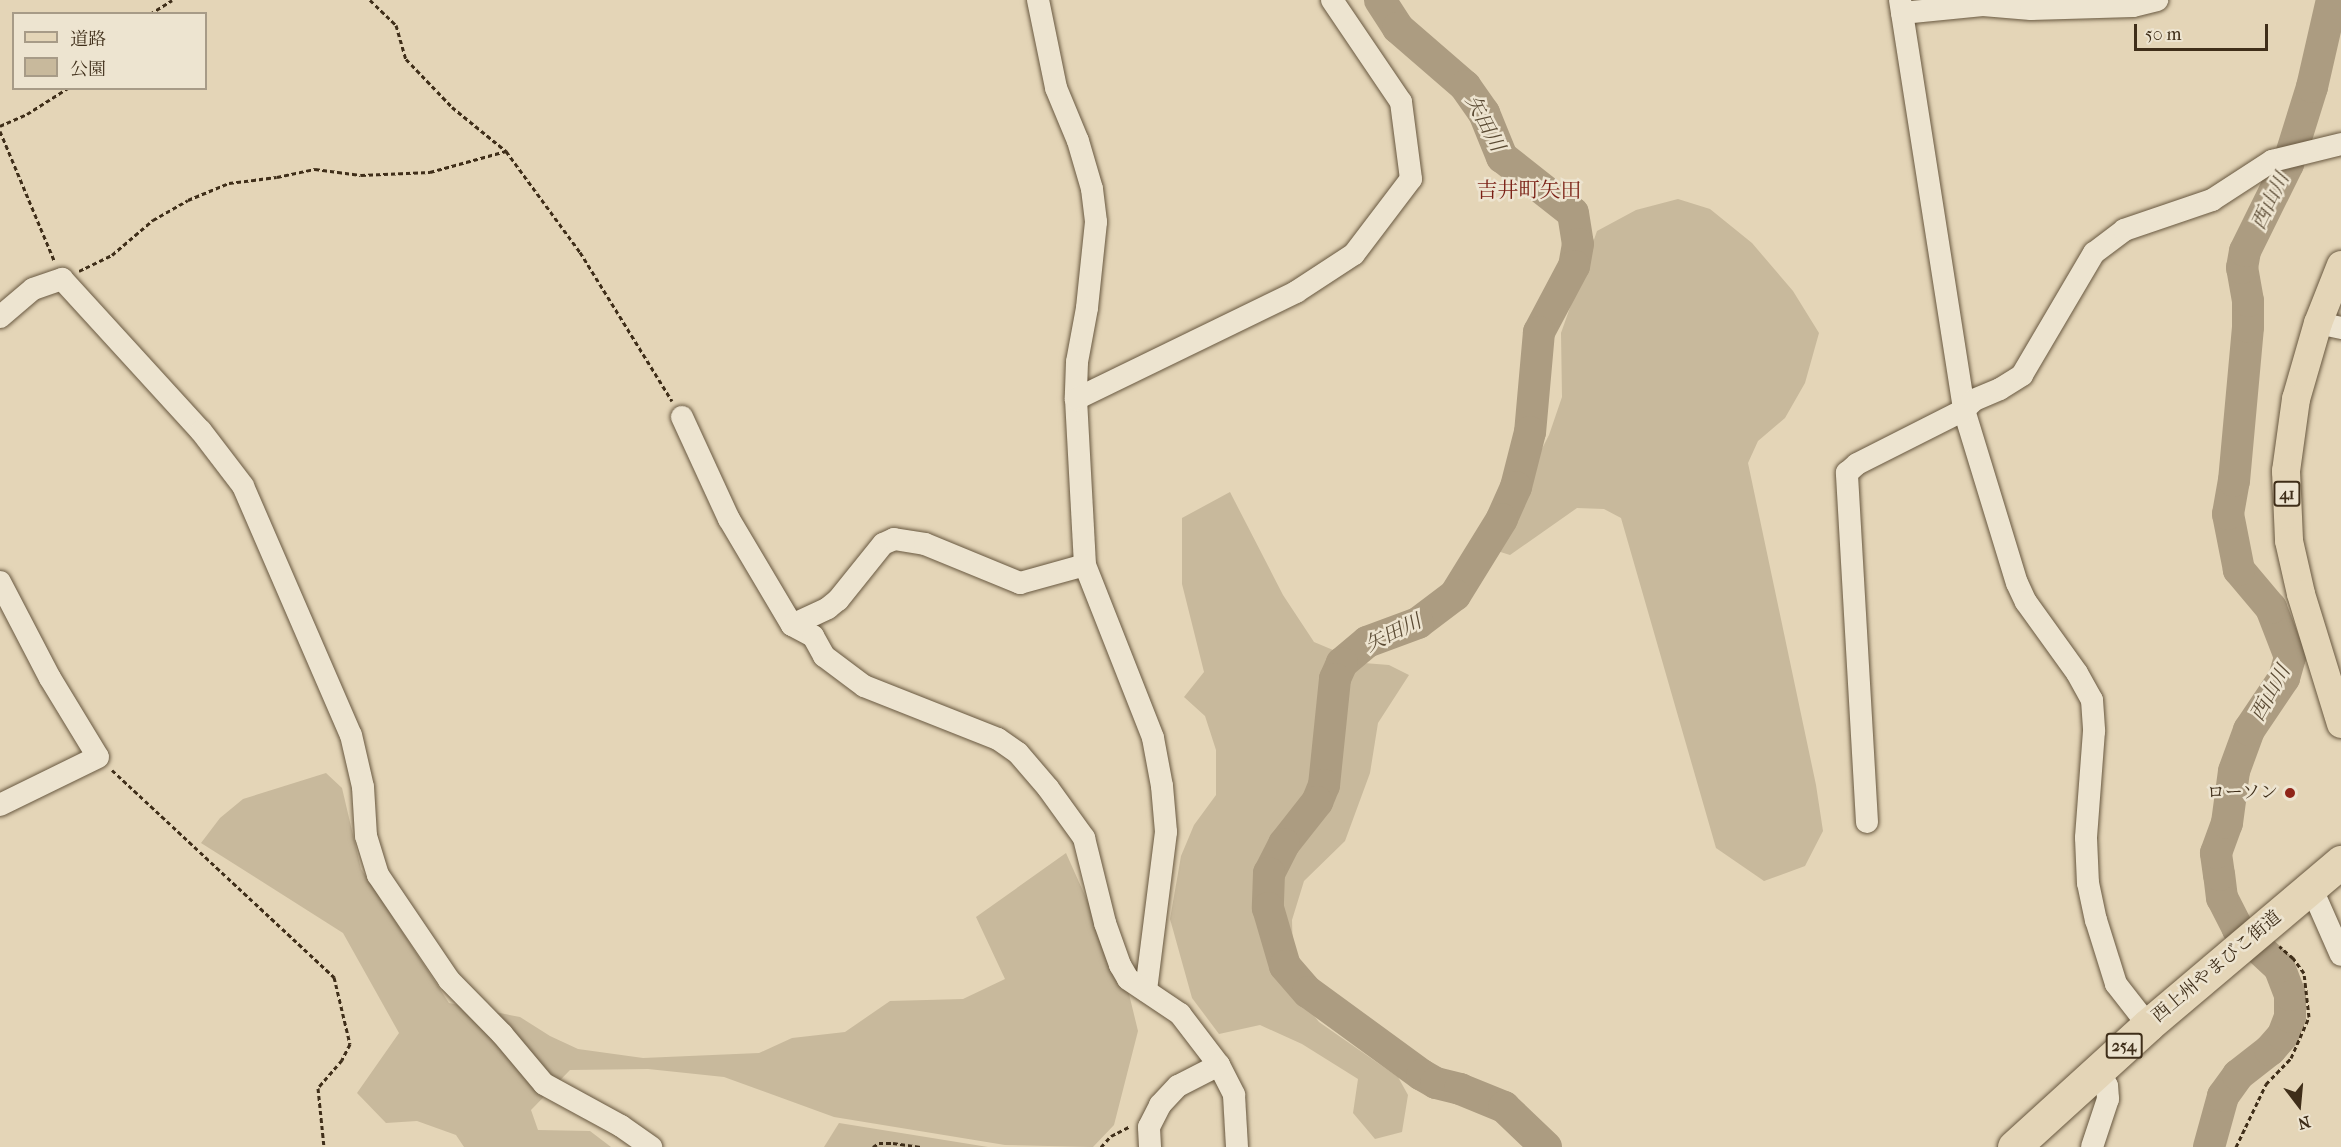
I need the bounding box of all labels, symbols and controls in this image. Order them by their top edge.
legend [12,12,207,90]
scale bar [2137,12,2270,50]
text: 50 m [2145,24,2181,45]
text: 道路 [70,29,106,50]
text: 公園 [70,59,106,80]
water label: 矢田川 [1460,91,1510,155]
water label: 西山川 [2246,169,2294,233]
district label: 吉井町矢田 [1477,177,1581,203]
road number: 41 [2272,481,2302,507]
water label: 矢田川 [1361,609,1425,657]
water label: 西山川 [2245,661,2295,725]
place label: ローソン [2206,782,2278,804]
marker: ローソン [2283,786,2297,800]
street label: 西上州やまびこ街道 [2148,907,2286,1027]
road number: 254 [2104,1033,2144,1059]
north arrow [2269,1075,2329,1135]
text: N [2296,1112,2313,1134]

